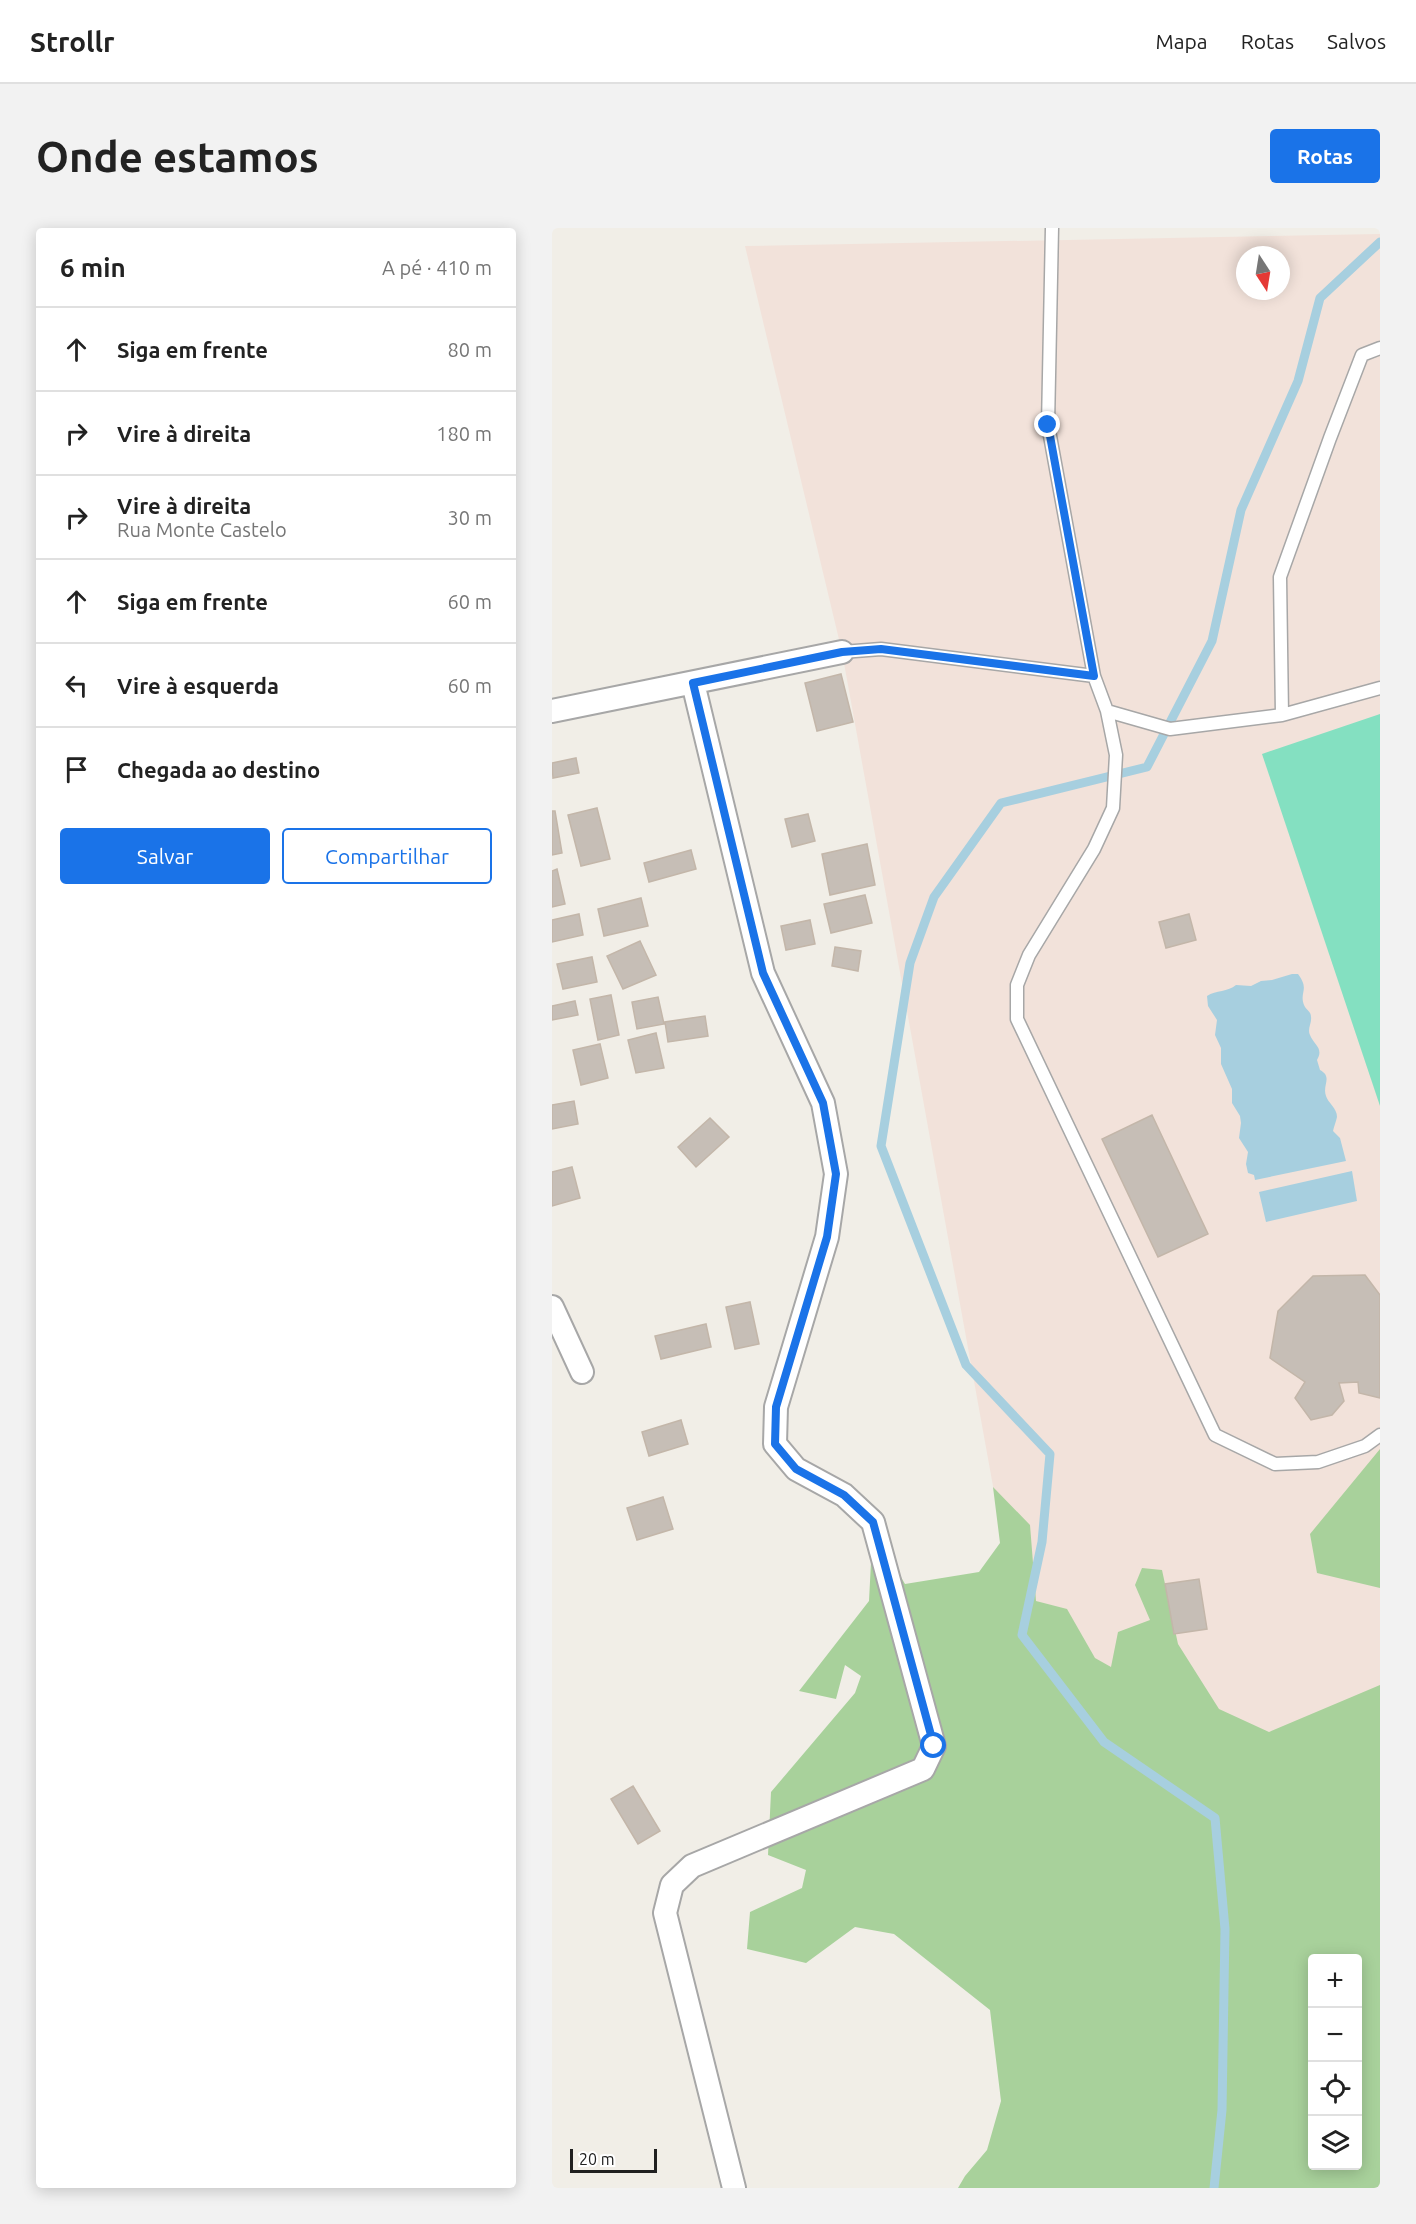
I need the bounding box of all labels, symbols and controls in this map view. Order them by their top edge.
text: Strollr [30,26,115,57]
text: Mapa [1156,29,1208,53]
text: Rotas [1241,29,1294,53]
text: Salvos [1327,29,1386,53]
button: Rotas [1270,129,1380,183]
text: Onde estamos [36,133,319,180]
north arrow [1236,246,1290,300]
text: 6 min [60,253,126,282]
text: A pé · 410 m [382,256,492,279]
icon: ahead [60,333,93,366]
text: Siga em frente [117,337,268,362]
text: 80 m [448,338,492,361]
route end [1034,411,1060,437]
icon: right [60,417,93,450]
text: Vire à direita [117,421,251,446]
text: 180 m [436,422,492,445]
text: Vire à direita [117,493,251,518]
icon: right [60,501,93,534]
text: 30 m [448,506,492,529]
text: Rua Monte Castelo [117,518,287,541]
icon: ahead [60,585,93,618]
text: Siga em frente [117,589,268,614]
text: 60 m [448,590,492,613]
icon: left [60,669,93,702]
text: Vire à esquerda [117,673,279,698]
text: 60 m [448,674,492,697]
icon: arrive [60,753,93,786]
text: Chegada ao destino [117,757,320,782]
button: Salvar [60,828,270,884]
button: Compartilhar [282,828,492,884]
route start [920,1732,946,1758]
map controls [1308,1954,1362,2170]
button: + [1308,1954,1362,2008]
button: − [1308,2008,1362,2062]
button: locate [1308,2062,1362,2116]
button: layers [1308,2116,1362,2170]
scale bar [570,2146,657,2174]
text: 20 m [579,2150,615,2168]

